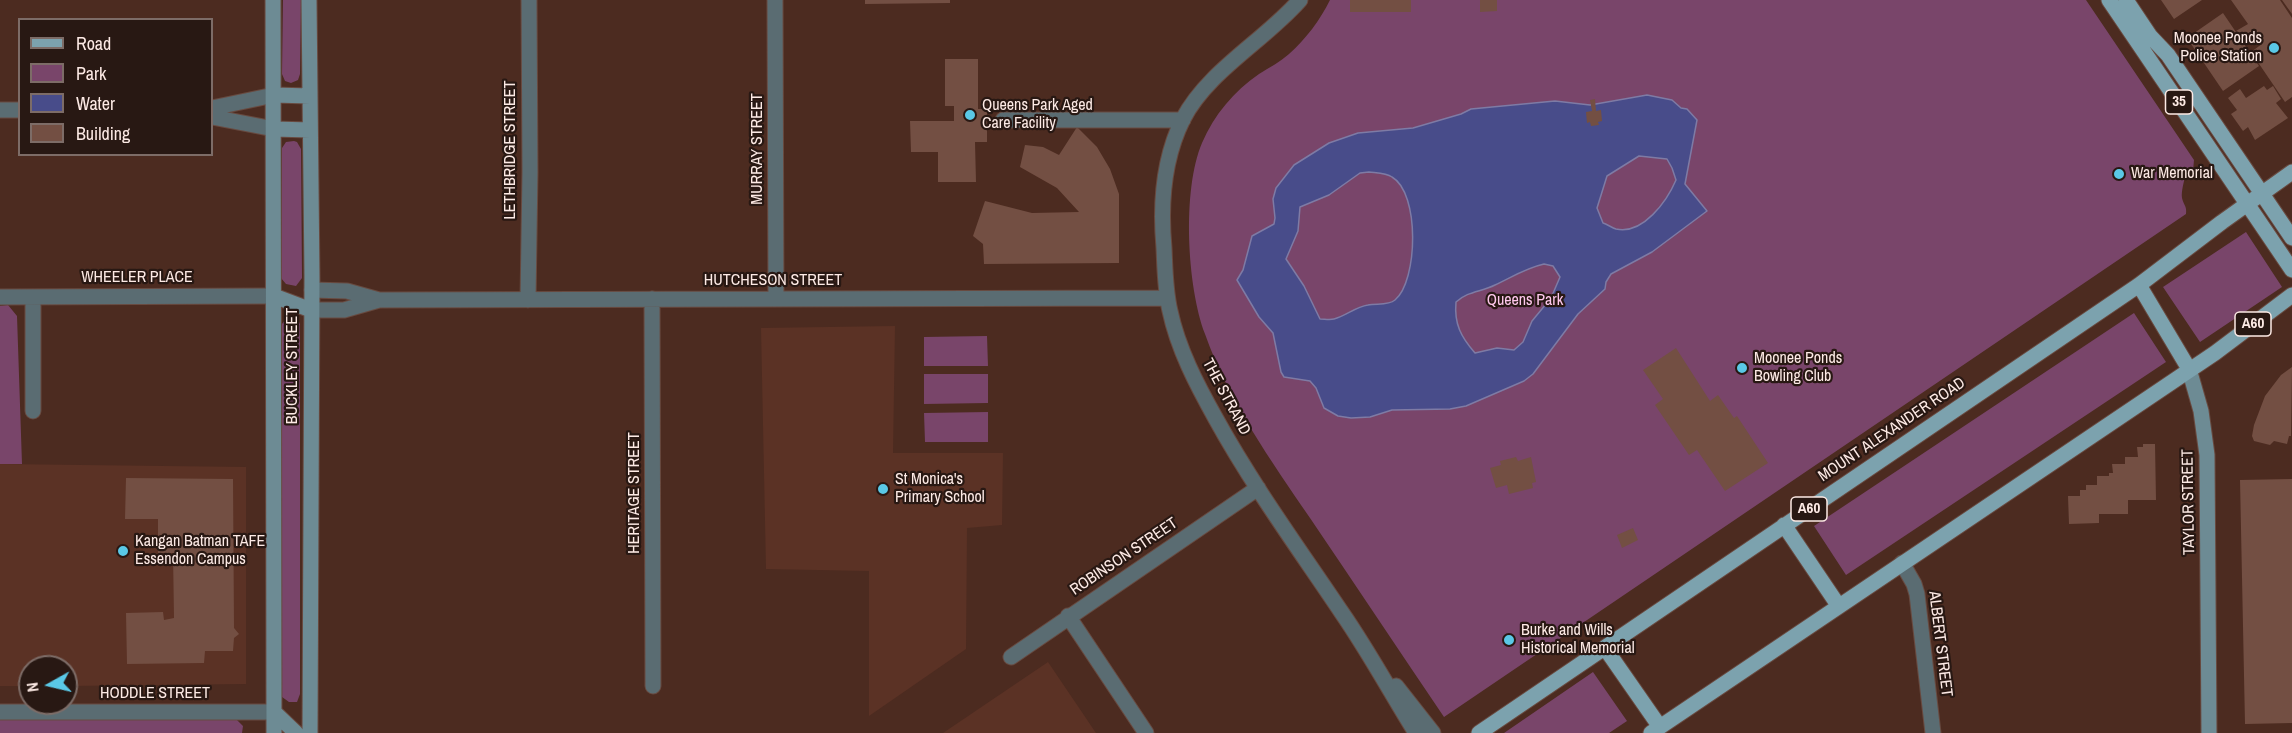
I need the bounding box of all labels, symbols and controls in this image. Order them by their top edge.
legend [18,18,213,156]
place label: Moonee Ponds Police Station [2174,29,2262,67]
text: Road [76,31,111,56]
marker: Moonee Ponds Police Station [2267,41,2281,55]
text: Park [76,61,106,86]
street label: LETHBRIDGE STREET [501,80,521,220]
road number: 35 [2166,90,2192,114]
text: Water [76,91,115,116]
street label: MURRAY STREET [748,93,768,205]
place label: Queens Park Aged Care Facility [982,96,1093,134]
marker: Queens Park Aged Care Facility [963,108,977,122]
text: Building [76,121,130,146]
place label: War Memorial [2131,164,2213,184]
marker: War Memorial [2112,167,2126,181]
street label: WHEELER PLACE [81,268,193,288]
street label: HUTCHESON STREET [704,271,842,291]
park label: Queens Park [1487,291,1563,311]
street label: BUCKLEY STREET [283,308,303,424]
road number: A60 [2235,312,2271,336]
place label: Moonee Ponds Bowling Club [1754,349,1842,387]
street label: THE STRAND [1198,355,1254,439]
marker: Moonee Ponds Bowling Club [1735,361,1749,375]
street label: MOUNT ALEXANDER ROAD [1815,374,1969,486]
street label: HERITAGE STREET [625,432,645,554]
street label: TAYLOR STREET [2178,449,2200,555]
place label: St Monica's Primary School [895,470,985,508]
marker: St Monica's Primary School [876,482,890,496]
road number: A60 [1791,497,1827,521]
street label: ROBINSON STREET [1067,514,1181,600]
place label: Kangan Batman TAFE Essendon Campus [135,532,265,570]
marker: Kangan Batman TAFE Essendon Campus [116,544,130,558]
street label: ALBERT STREET [1924,590,1956,698]
place label: Burke and Wills Historical Memorial [1521,621,1635,659]
marker: Burke and Wills Historical Memorial [1502,633,1516,647]
north arrow [18,655,78,715]
text: N [21,681,44,693]
street label: HODDLE STREET [100,684,210,704]

